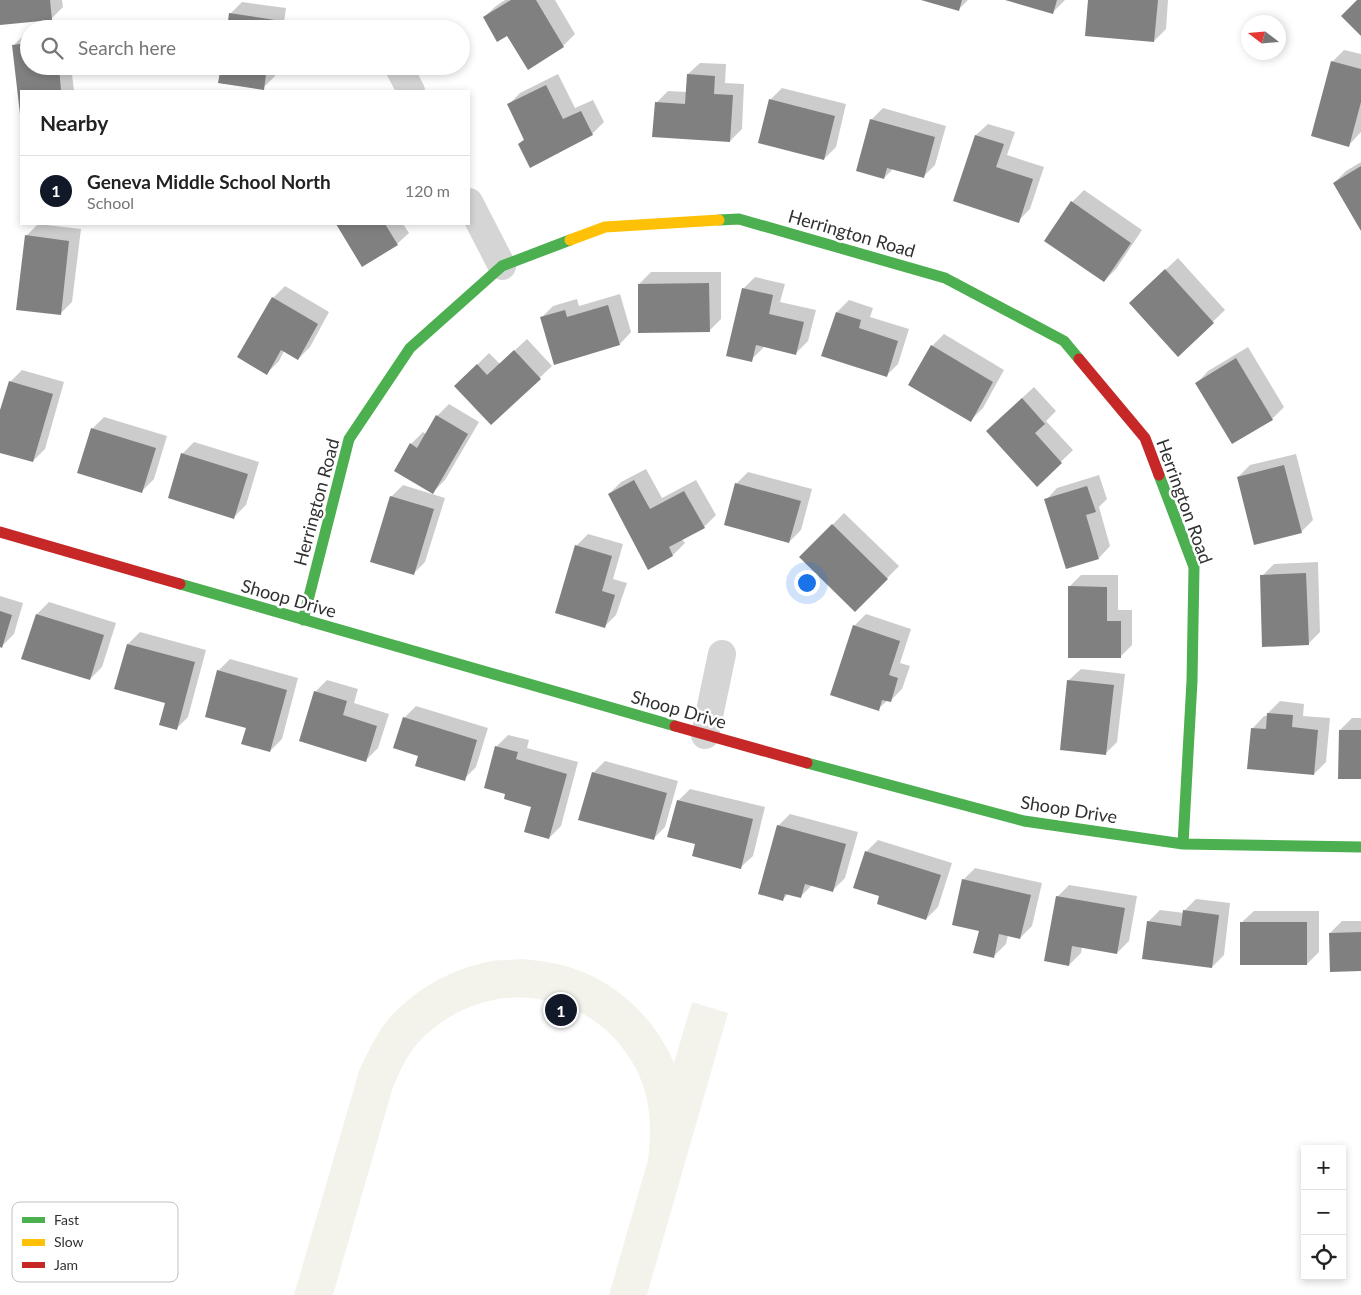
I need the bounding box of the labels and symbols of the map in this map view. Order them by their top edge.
north arrow [1241,15,1286,60]
street label: Herrington Road [786,204,918,262]
street label: Herrington Road [288,436,344,568]
street label: Herrington Road [1152,436,1218,566]
your location [794,570,820,596]
street label: Shoop Drive [239,574,339,622]
street label: Shoop Drive [629,685,729,733]
street label: Shoop Drive [1019,790,1119,828]
pin: 1 [545,991,577,1029]
legend [12,1202,178,1282]
text: Fast [54,1211,79,1228]
text: Slow [54,1233,84,1250]
text: Jam [54,1256,78,1273]

